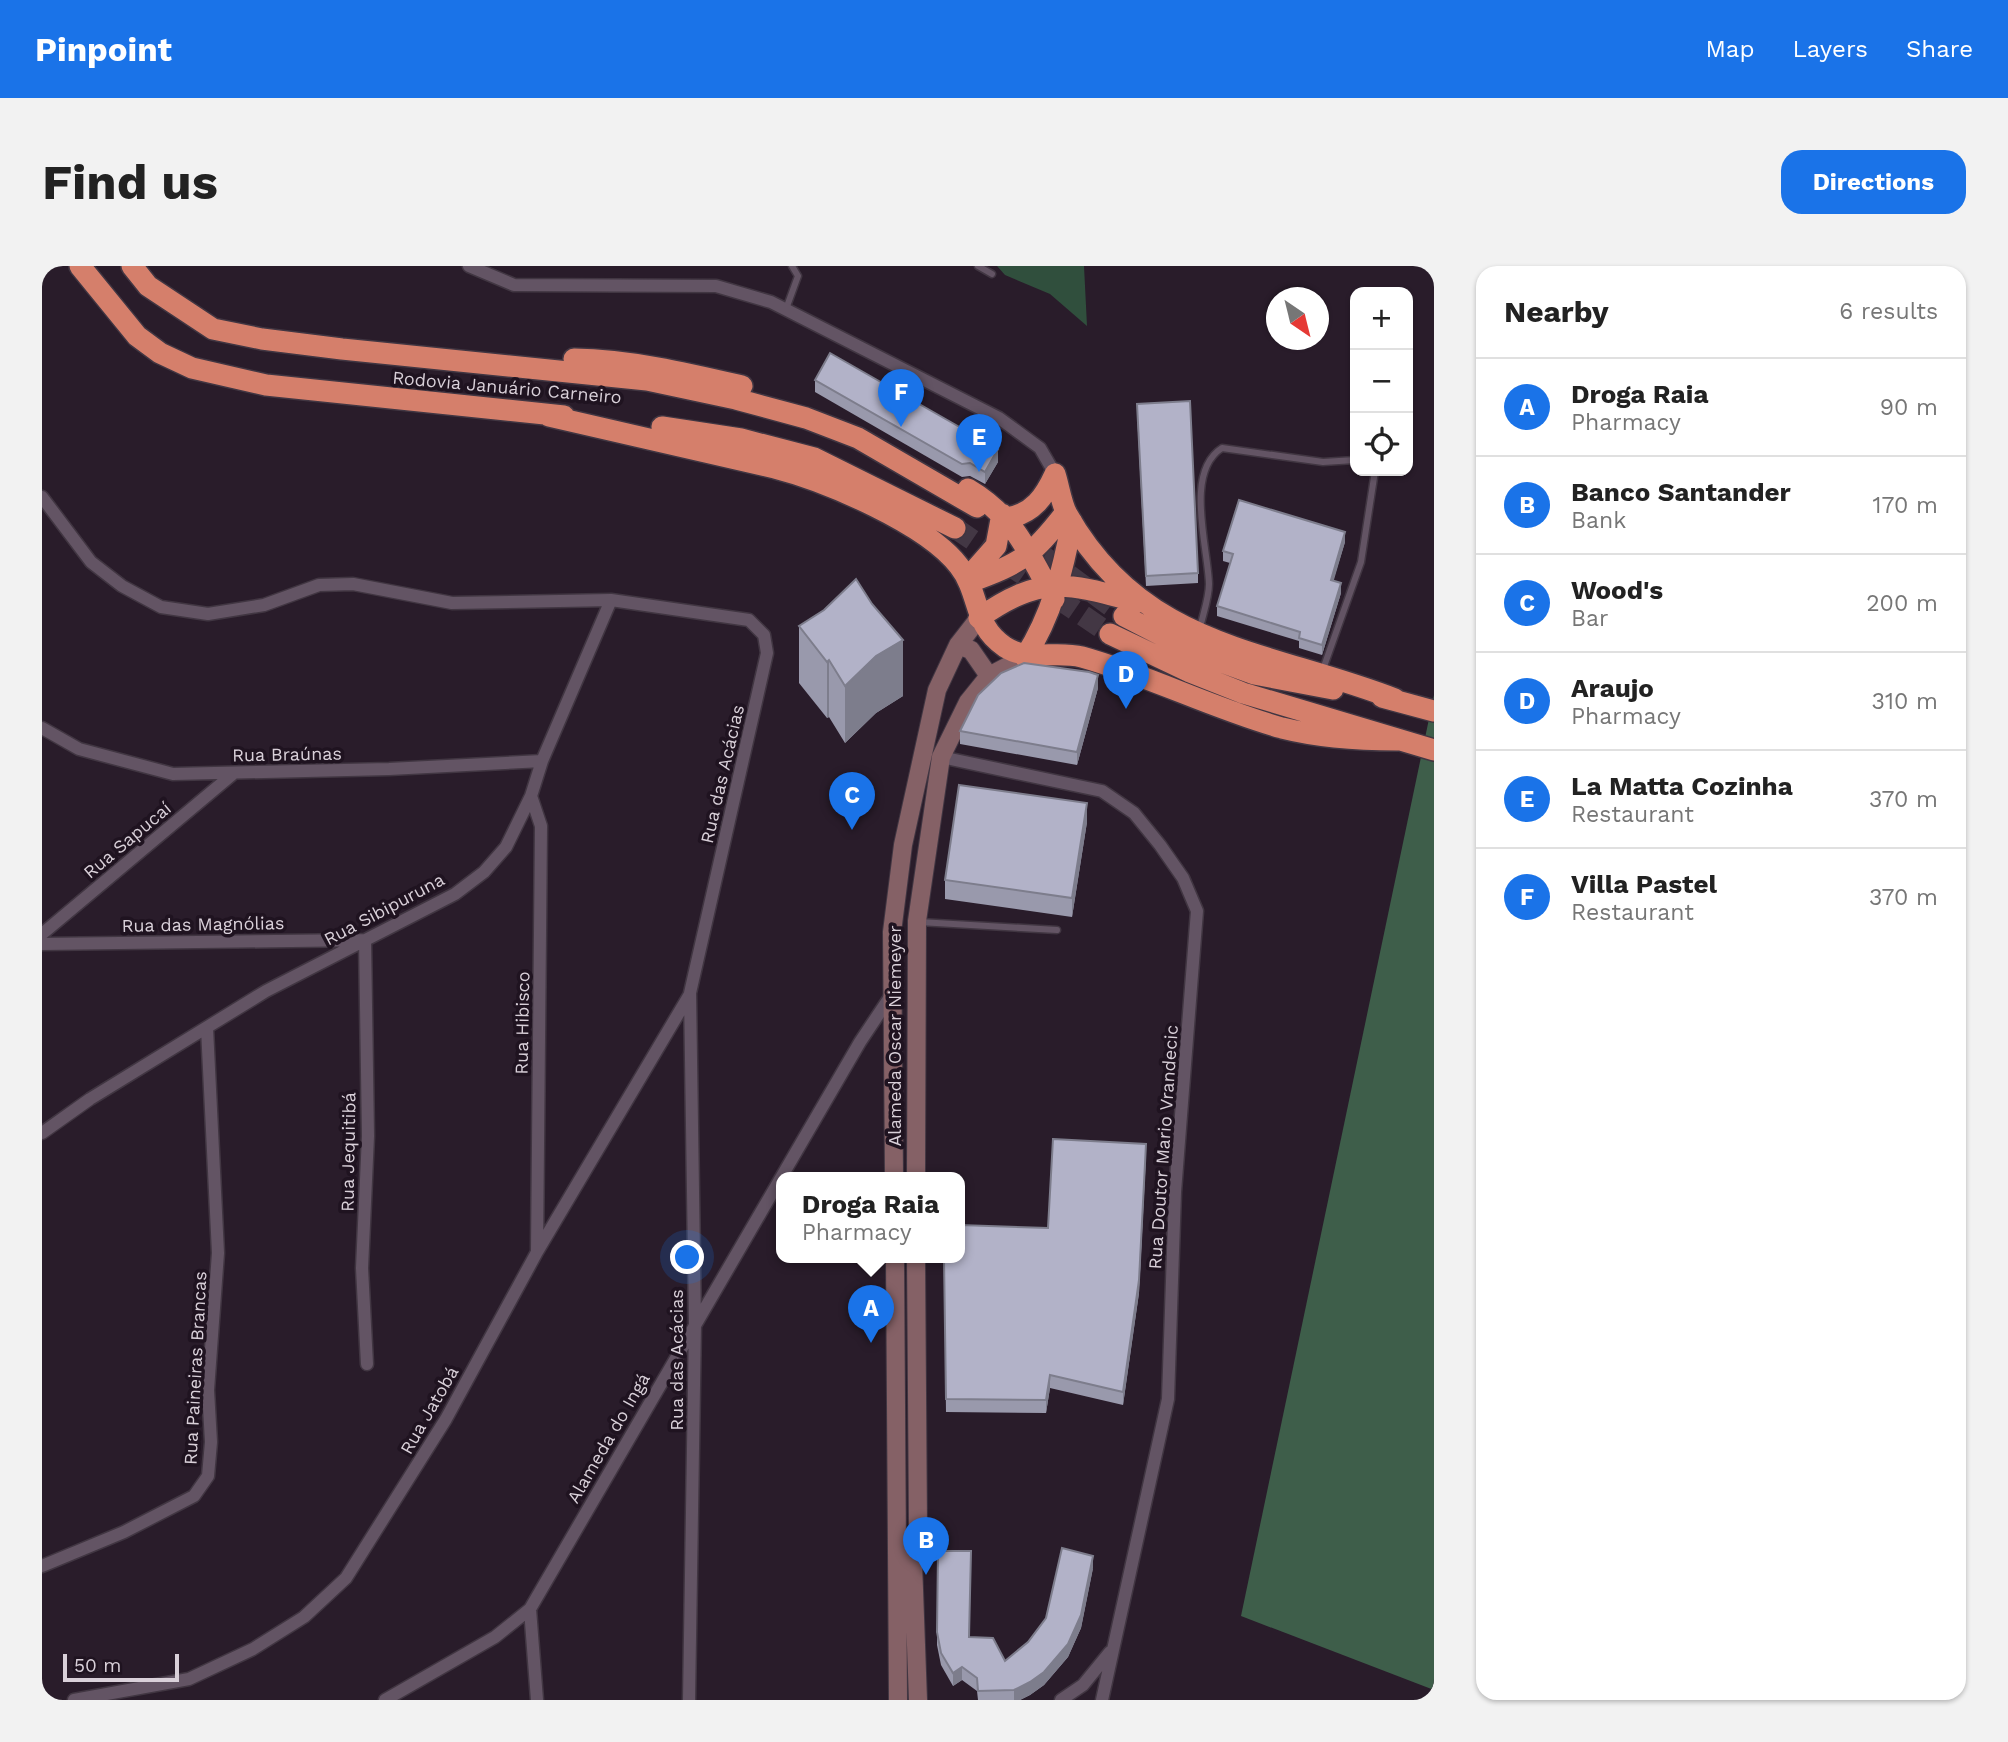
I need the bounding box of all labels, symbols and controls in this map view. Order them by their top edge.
text: Pinpoint [35,30,172,69]
text: Map [1706,35,1754,63]
text: Layers [1792,35,1868,63]
text: Share [1906,35,1973,63]
button: Directions [1781,150,1966,214]
text: Find us [42,153,218,211]
north arrow [1266,287,1329,350]
map controls [1350,287,1413,476]
button: + [1350,287,1413,350]
text: Nearby [1504,294,1609,329]
text: 6 results [1839,298,1938,325]
button: − [1350,350,1413,413]
street label: Rodovia Januário Carneiro [392,367,622,407]
pin: F [878,369,924,427]
text: Droga Raia [1571,379,1708,409]
text: A [1519,394,1535,421]
text: 90 m [1880,394,1938,421]
text: Pharmacy [1571,409,1681,436]
button: locate [1350,413,1413,476]
pin: E [956,414,1002,472]
text: Banco Santander [1571,477,1791,507]
text: B [1519,492,1535,519]
text: 170 m [1873,492,1938,519]
text: Bank [1571,507,1626,534]
text: Wood's [1571,575,1663,605]
text: C [1519,590,1535,617]
text: 200 m [1866,590,1938,617]
text: Bar [1571,605,1608,632]
pin: D [1103,651,1149,709]
text: Araujo [1571,673,1654,703]
text: D [1519,688,1535,715]
text: 310 m [1872,688,1938,715]
street label: Rua das Acácias [696,703,748,845]
text: Pharmacy [1571,703,1681,730]
street label: Rua Braúnas [232,743,342,765]
text: La Matta Cozinha [1571,771,1793,801]
pin: C [829,772,875,830]
text: E [1520,786,1534,813]
text: 370 m [1869,786,1938,813]
street label: Rua Sapucaí [79,797,175,883]
text: Restaurant [1571,801,1694,828]
street label: Rua Sibipuruna [320,868,448,950]
text: Villa Pastel [1571,869,1717,899]
text: F [1520,884,1534,911]
text: 370 m [1869,884,1938,911]
text: Restaurant [1571,899,1694,926]
street label: Rua das Magnólias [121,912,285,936]
street label: Alameda Oscar Niemeyer [884,925,905,1147]
street label: Rua Hibisco [511,971,533,1075]
street label: Rua Doutor Mario Vrandecic [1144,1024,1182,1270]
street label: Rua Jequitibá [336,1092,360,1212]
popup [776,1172,965,1263]
text: Droga Raia [802,1189,939,1219]
text: Pharmacy [802,1219,912,1246]
your location [670,1240,704,1274]
street label: Rua Paineiras Brancas [179,1271,211,1465]
pin: A [848,1285,894,1343]
street label: Rua das Acácias [666,1289,687,1431]
street label: Rua Jatobá [395,1362,463,1458]
street label: Alameda do Ingá [562,1369,654,1507]
pin: B [903,1517,949,1575]
scale bar [63,1651,178,1683]
text: 50 m [74,1654,121,1677]

